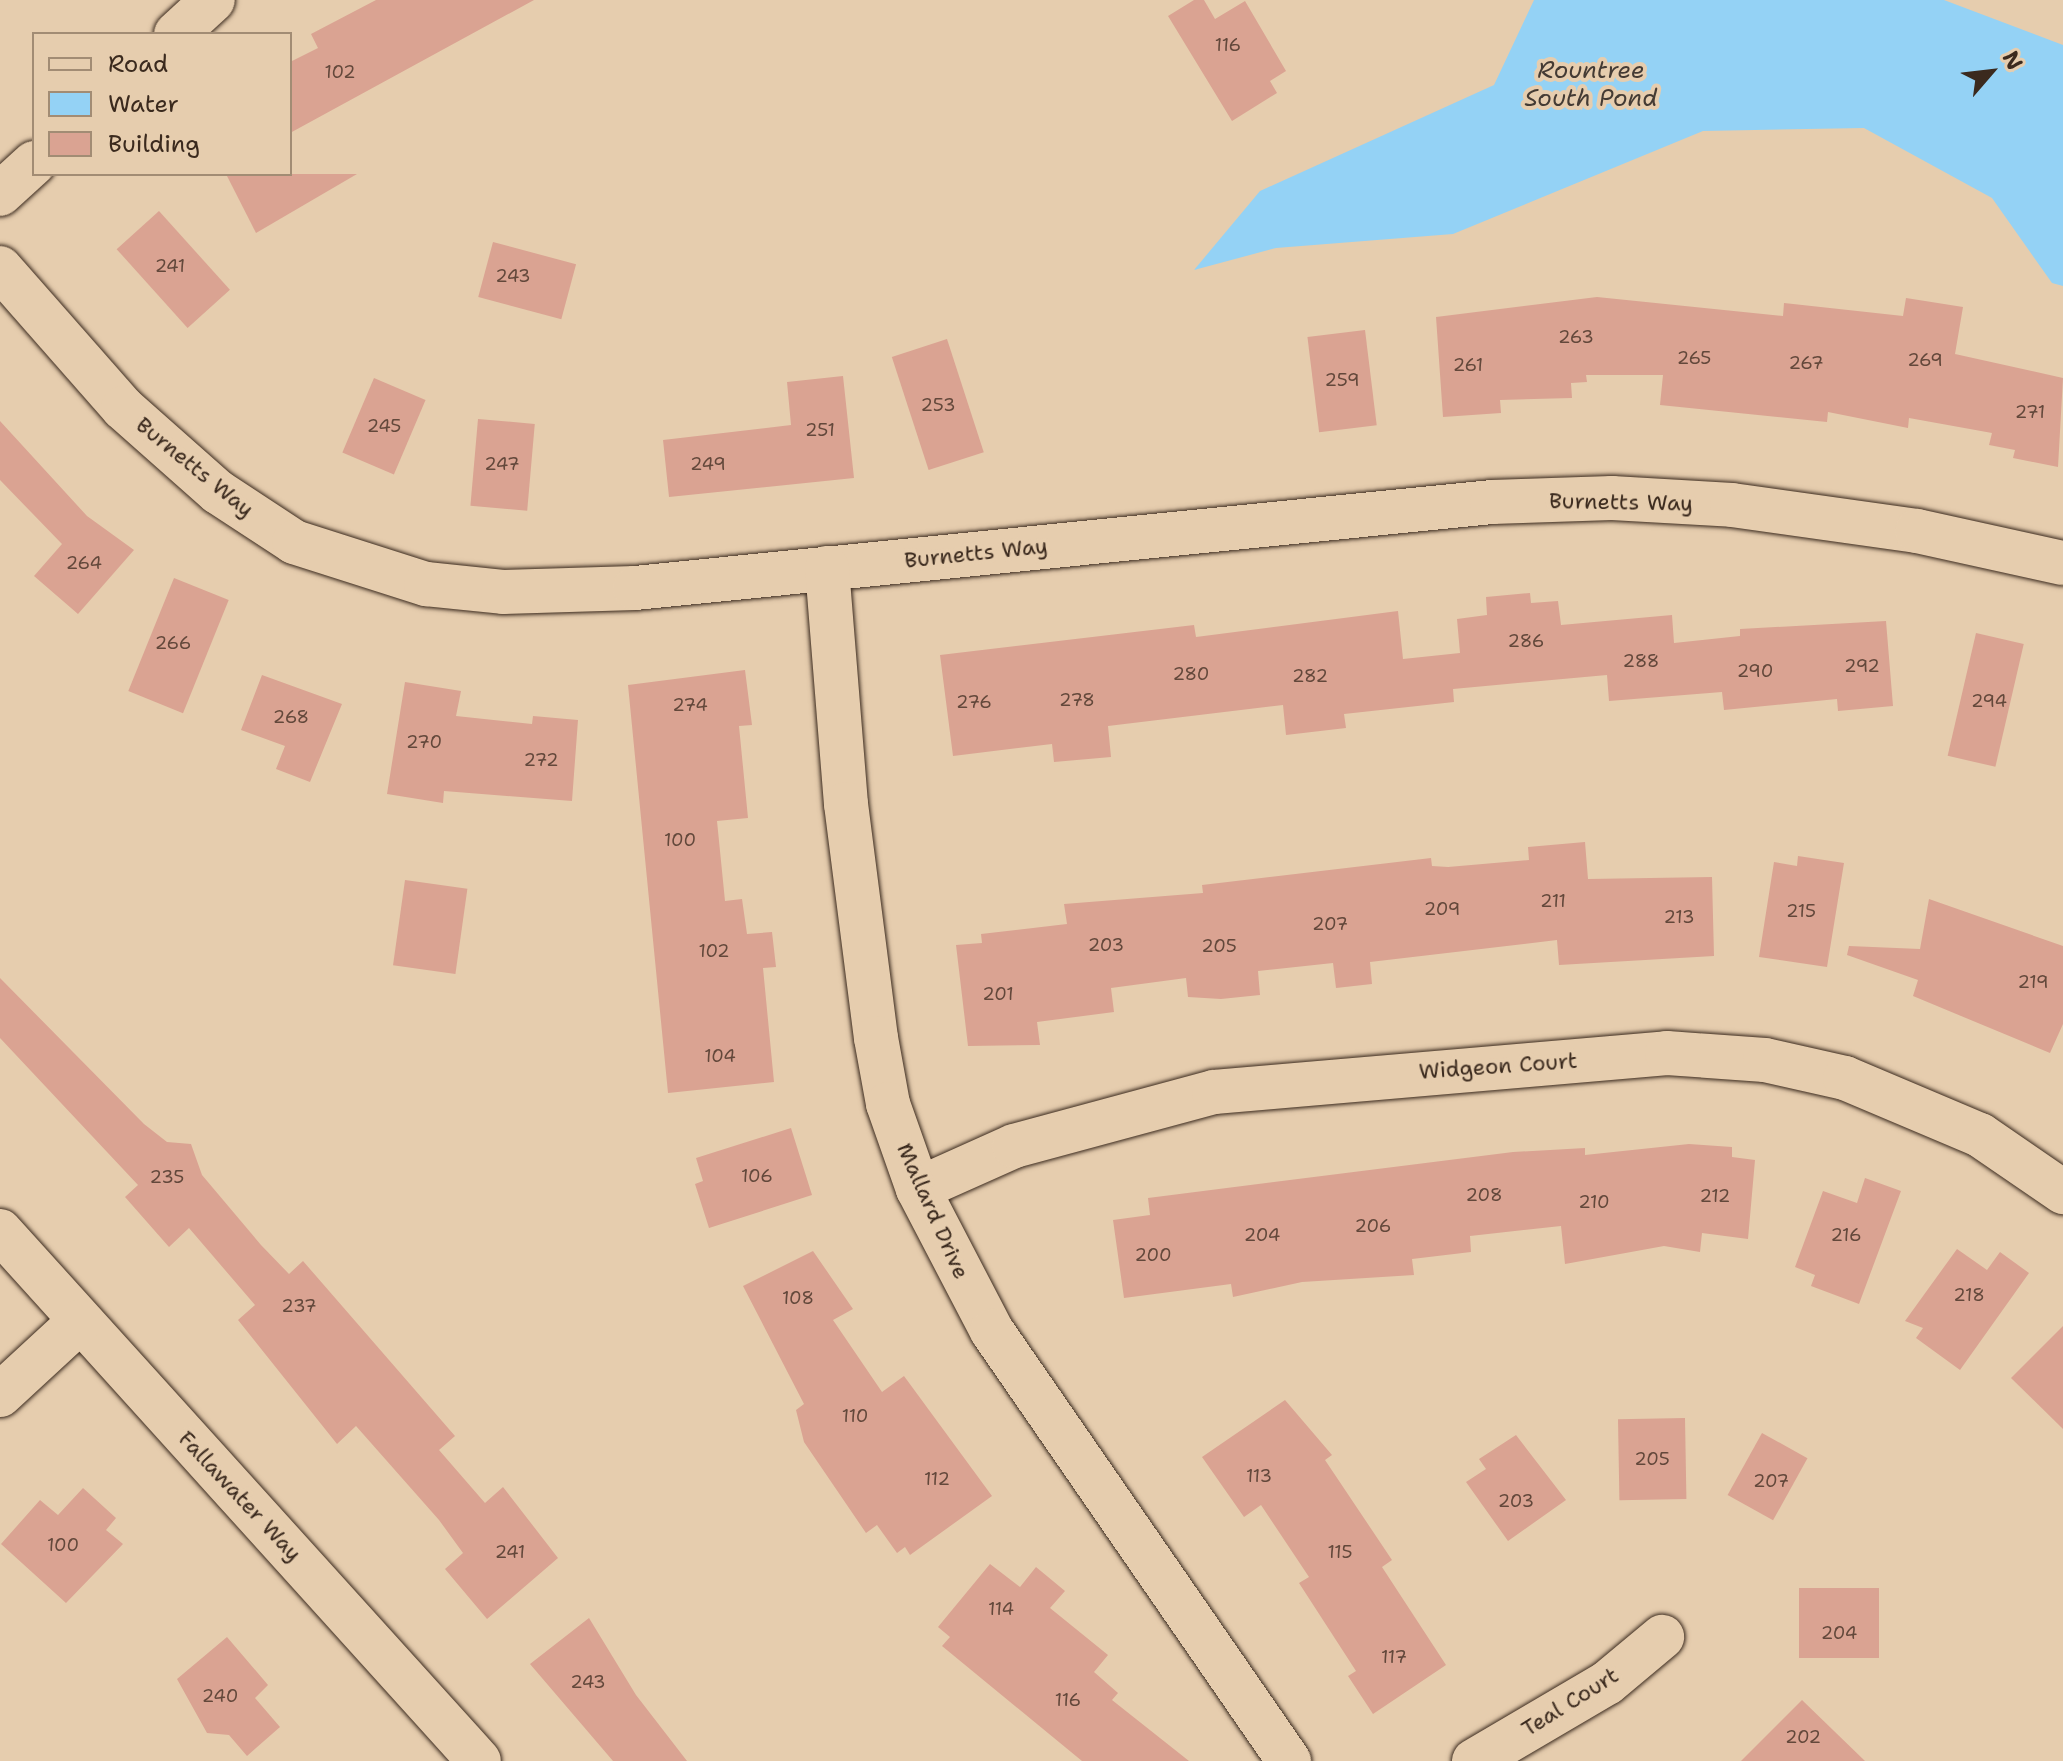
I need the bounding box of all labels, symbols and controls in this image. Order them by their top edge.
legend [32,32,292,176]
north arrow [1951,32,2031,112]
house number: 116 [1215,34,1241,56]
text: N [1996,46,2030,75]
text: Road [108,48,168,80]
water label: Rountree South Pond [1524,57,1658,113]
house number: 102 [324,61,356,83]
text: Water [108,88,179,120]
text: Building [108,128,200,160]
house number: 241 [155,255,185,277]
house number: 243 [495,265,531,287]
house number: 263 [1558,326,1594,348]
house number: 265 [1677,347,1711,369]
house number: 269 [1907,349,1943,371]
house number: 267 [1789,352,1823,374]
house number: 261 [1453,354,1483,376]
house number: 259 [1324,369,1360,391]
house number: 253 [920,394,956,416]
house number: 271 [2015,401,2045,423]
street label: Burnetts Way [131,411,259,523]
house number: 245 [367,415,401,437]
house number: 251 [805,419,835,441]
house number: 247 [484,453,520,475]
house number: 249 [690,453,726,475]
street label: Burnetts Way [1549,488,1693,516]
street label: Burnetts Way [903,532,1049,574]
house number: 264 [66,552,102,574]
house number: 286 [1508,630,1544,652]
house number: 266 [155,632,191,654]
house number: 288 [1623,650,1659,672]
house number: 292 [1844,655,1880,677]
house number: 290 [1737,660,1773,682]
house number: 280 [1173,663,1209,685]
house number: 282 [1292,665,1328,687]
house number: 278 [1059,689,1095,711]
house number: 294 [1971,690,2007,712]
house number: 276 [956,691,992,713]
house number: 274 [672,694,708,716]
house number: 268 [273,706,309,728]
house number: 270 [406,731,442,753]
house number: 272 [523,749,559,771]
house number: 100 [664,829,696,851]
house number: 211 [1540,890,1566,912]
house number: 209 [1424,898,1460,920]
house number: 215 [1786,900,1816,922]
house number: 213 [1664,906,1694,928]
house number: 207 [1312,913,1348,935]
house number: 203 [1088,934,1124,956]
house number: 205 [1201,935,1237,957]
house number: 102 [698,940,730,962]
house number: 219 [2017,971,2049,993]
house number: 201 [982,983,1014,1005]
house number: 104 [704,1045,736,1067]
street label: Widgeon Court [1418,1047,1578,1085]
street label: Mallard Drive [891,1139,975,1283]
house number: 106 [741,1165,773,1187]
house number: 235 [150,1166,184,1188]
house number: 208 [1466,1184,1502,1206]
house number: 212 [1700,1185,1730,1207]
house number: 210 [1578,1191,1610,1213]
house number: 206 [1355,1215,1391,1237]
house number: 204 [1244,1224,1280,1246]
house number: 216 [1830,1224,1862,1246]
house number: 200 [1134,1244,1172,1266]
house number: 218 [1953,1284,1985,1306]
house number: 108 [782,1287,814,1309]
house number: 237 [281,1295,317,1317]
house number: 110 [842,1405,868,1427]
street label: Fallawater Way [173,1425,307,1567]
house number: 205 [1634,1448,1670,1470]
house number: 113 [1246,1465,1272,1487]
house number: 112 [924,1468,950,1490]
house number: 207 [1753,1470,1789,1492]
house number: 203 [1498,1490,1534,1512]
house number: 100 [47,1534,79,1556]
house number: 241 [495,1541,525,1563]
house number: 115 [1327,1541,1353,1563]
house number: 114 [988,1598,1014,1620]
house number: 204 [1821,1622,1857,1644]
house number: 117 [1381,1646,1407,1668]
street label: Teal Court [1517,1662,1623,1742]
house number: 243 [570,1671,606,1693]
house number: 240 [202,1685,238,1707]
house number: 116 [1055,1689,1081,1711]
house number: 202 [1785,1726,1821,1748]

